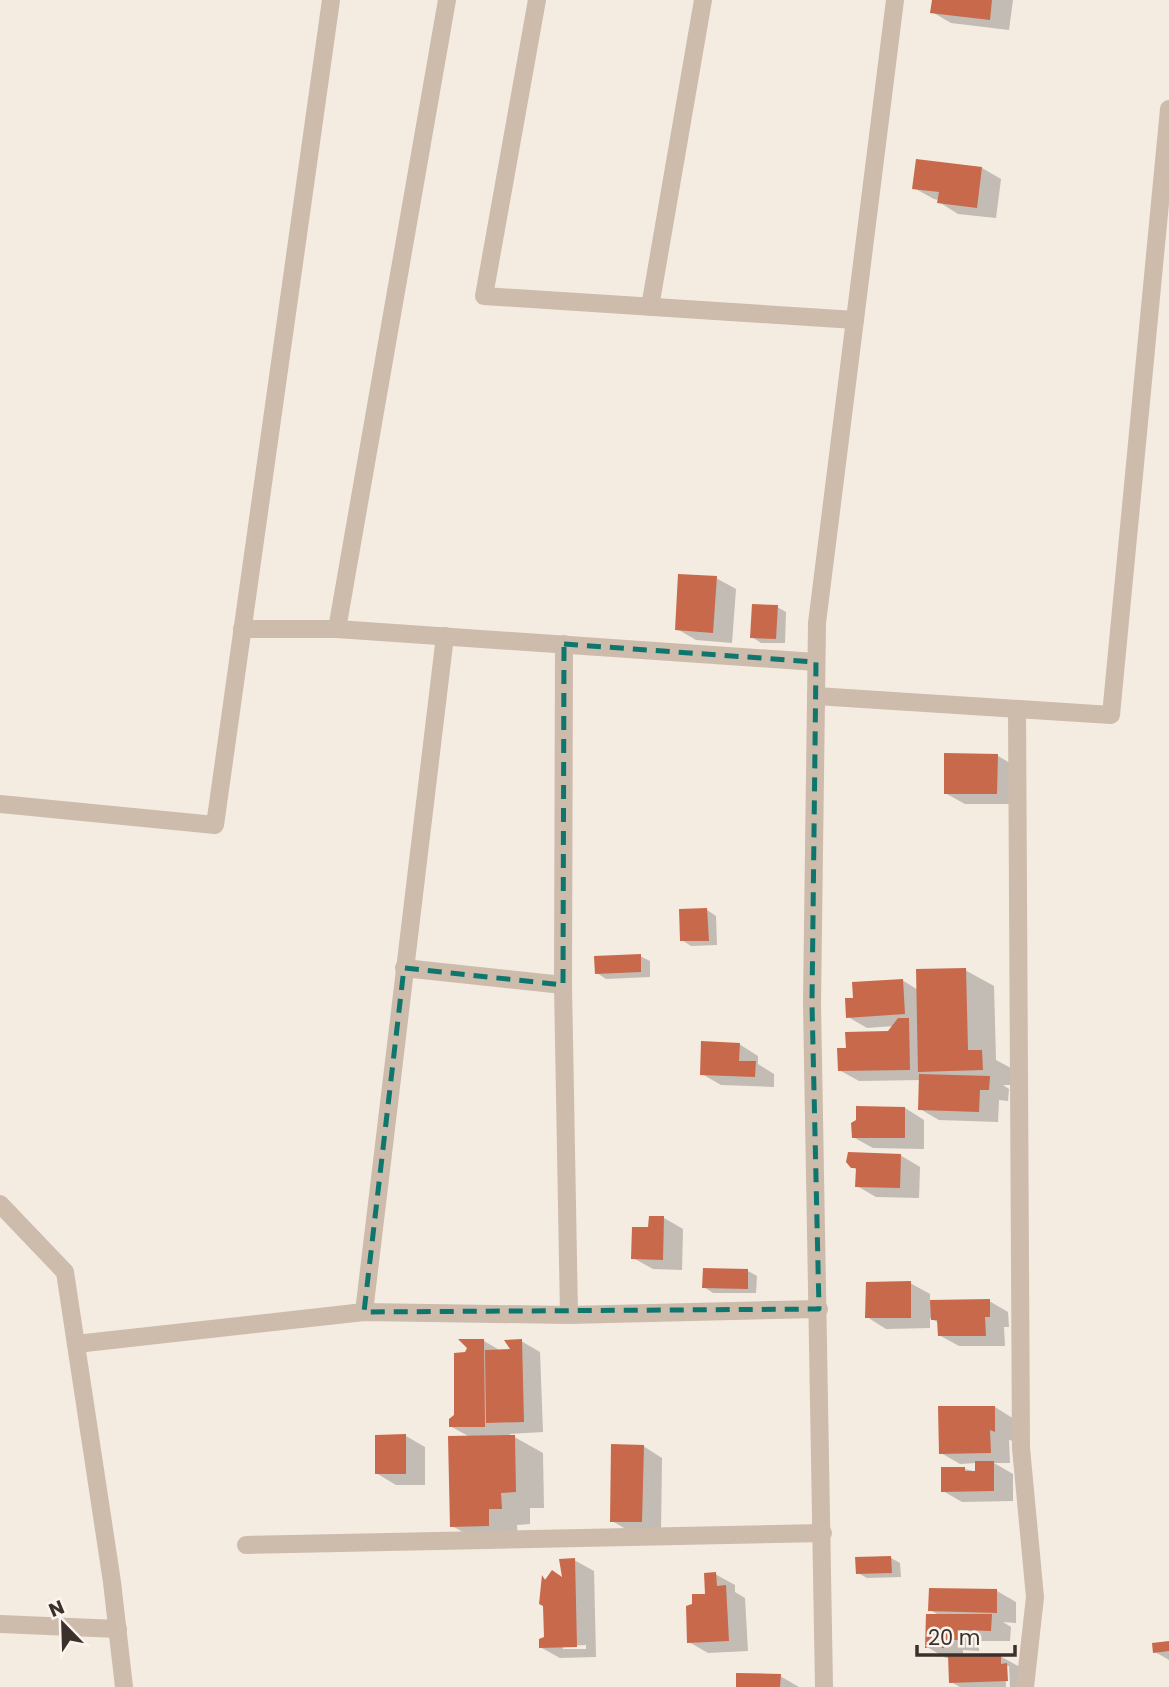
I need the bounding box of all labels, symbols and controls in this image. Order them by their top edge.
north arrow [28,1589,98,1659]
text: N [45,1594,68,1624]
scale bar [917,1614,1015,1658]
text: 20 m [928,1623,981,1652]

